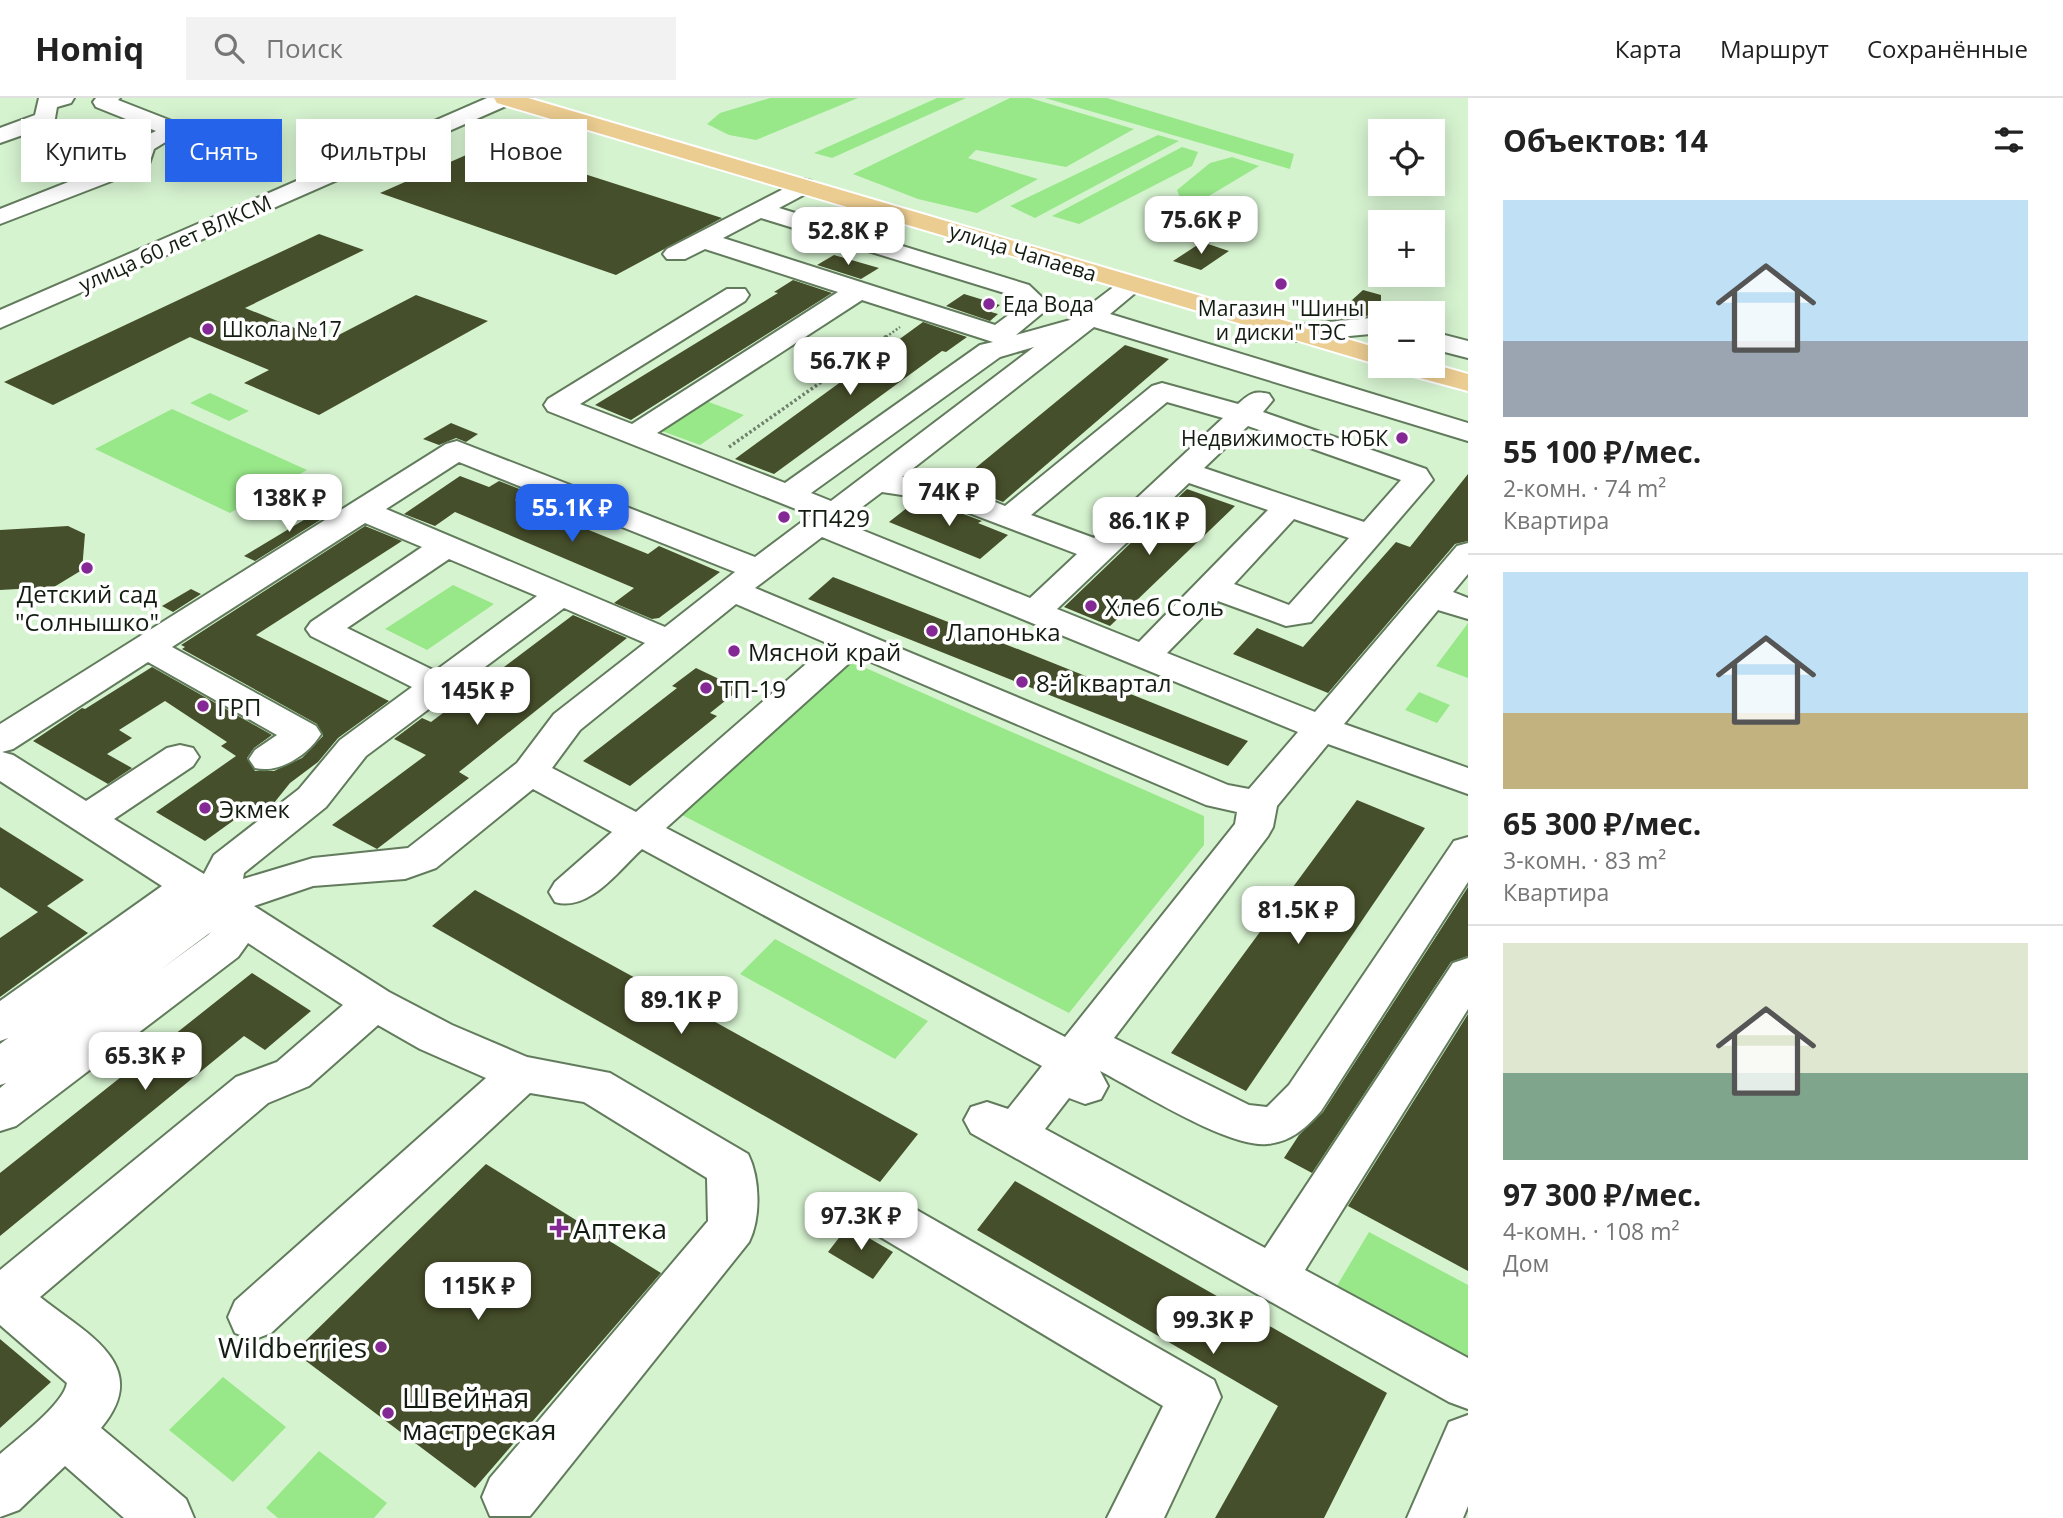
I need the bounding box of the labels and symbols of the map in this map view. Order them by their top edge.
street label: улица 60 лет ВЛКСМ [74,188,276,298]
pin: 75.6K ₽ [1136,197,1266,256]
pin: 52.8K ₽ [783,208,913,267]
street label: улица Чапаева [946,216,1100,288]
marker: Магазин "Шины и диски" ТЭС [1273,276,1289,292]
place label: Еда Вода [1003,290,1094,318]
place label: Магазин "Шины и диски" ТЭС [1198,294,1364,346]
marker: Еда Вода [981,296,997,312]
place label: Школа №17 [222,315,342,343]
marker: Школа №17 [200,321,216,337]
pin: 56.7K ₽ [785,338,915,397]
place label: Недвижимость ЮБК [1181,424,1388,452]
marker: Недвижимость ЮБК [1394,430,1410,446]
pin: 74K ₽ [900,468,998,528]
pin: 138K ₽ [232,474,346,534]
pin: 55.1K ₽ [507,484,637,544]
pin: 86.1K ₽ [1084,498,1214,557]
place label: ТП429 [798,501,870,534]
marker: ТП429 [776,509,792,525]
marker: Детский сад "Солнышко" [79,560,95,576]
place label: Детский сад "Солнышко" [15,577,159,638]
place label: Хлеб Соль [1105,590,1224,623]
marker: Хлеб Соль [1083,598,1099,614]
place label: Лапонька [946,615,1061,648]
marker: Лапонька [924,623,940,639]
place label: Мясной край [748,635,901,668]
marker: Мясной край [726,643,742,659]
place label: 8-й квартал [1036,666,1172,699]
pin: 145K ₽ [420,668,534,727]
place label: ТП-19 [720,672,786,705]
marker: 8-й квартал [1014,674,1030,690]
marker: ТП-19 [698,680,714,696]
place label: ГРП [217,690,261,723]
marker: ГРП [195,698,211,714]
place label: Экмек [219,792,291,825]
marker: Экмек [197,800,213,816]
pin: 81.5K ₽ [1233,886,1363,946]
pin: 89.1K ₽ [616,976,746,1036]
pin: 65.3K ₽ [80,1032,210,1092]
pin: 97.3K ₽ [796,1192,926,1252]
place label: Аптека [573,1209,667,1247]
marker: Аптека [551,1220,567,1236]
pin: 115K ₽ [421,1262,535,1322]
pin: 99.3K ₽ [1148,1296,1278,1356]
place label: Wildberries [218,1328,367,1366]
marker: Wildberries [373,1339,389,1355]
place label: Швейная мастреская [402,1378,556,1448]
marker: Швейная мастреская [380,1405,396,1421]

